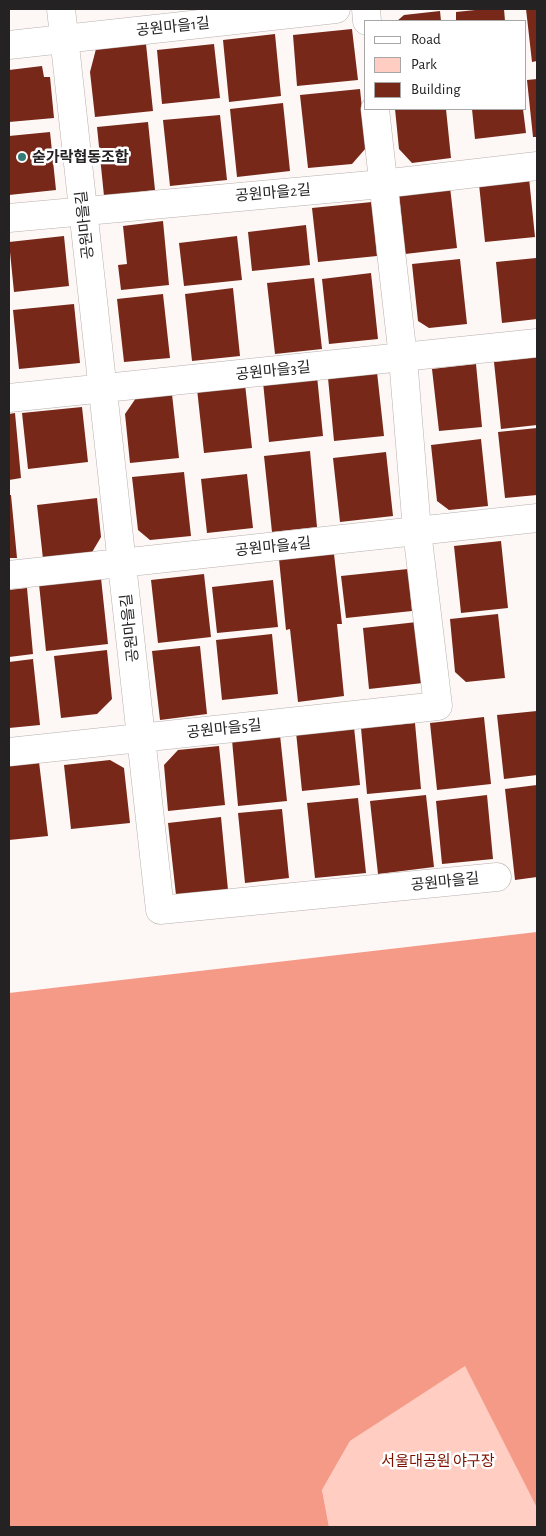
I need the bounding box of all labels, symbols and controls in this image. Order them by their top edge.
street label: 공원마을1길 [135,14,211,40]
legend [364,20,526,110]
text: Road [411,32,441,47]
text: Park [411,57,437,72]
text: Building [411,82,461,97]
place label: 숟가락협동조합 [32,148,129,166]
marker: 숟가락협동조합 [16,151,28,163]
street label: 공원마을2길 [234,181,312,205]
street label: 공원마을길 [72,190,98,260]
street label: 공원마을3길 [235,358,311,384]
street label: 공원마을4길 [234,534,312,560]
street label: 공원마을길 [117,593,143,663]
street label: 공원마을5길 [186,716,262,742]
street label: 공원마을길 [410,869,480,895]
park label: 서울대공원 야구장 [382,1452,494,1470]

